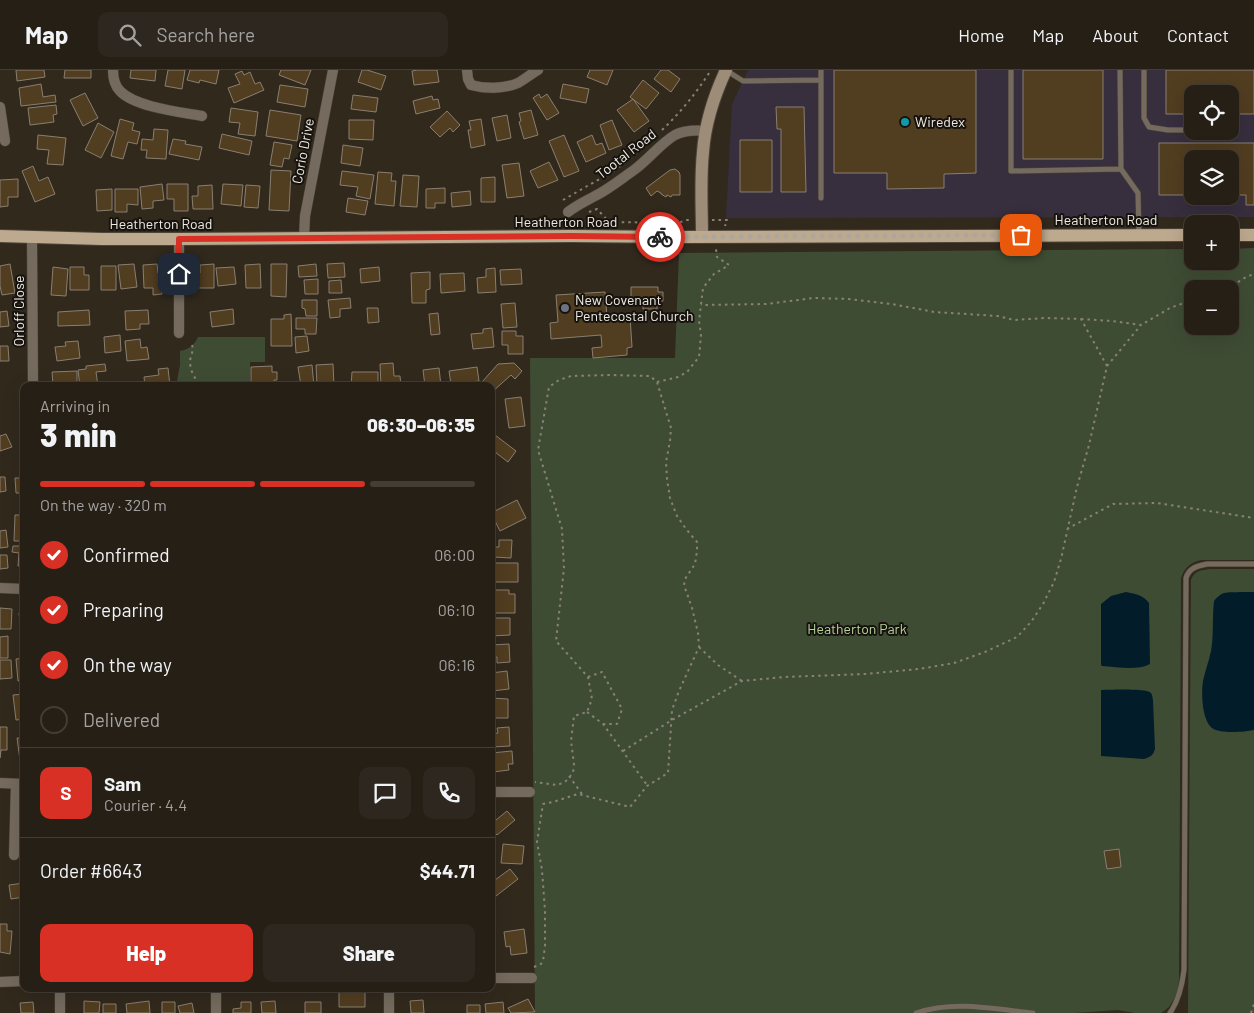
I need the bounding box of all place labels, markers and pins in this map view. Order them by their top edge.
place label: Wiredex [915,113,965,130]
marker: Wiredex [899,116,911,128]
pin [1000,214,1042,256]
pin [158,253,200,295]
place label: New Covenant Pentecostal Church [575,291,694,324]
marker: New Covenant Pentecostal Church [559,302,571,314]

